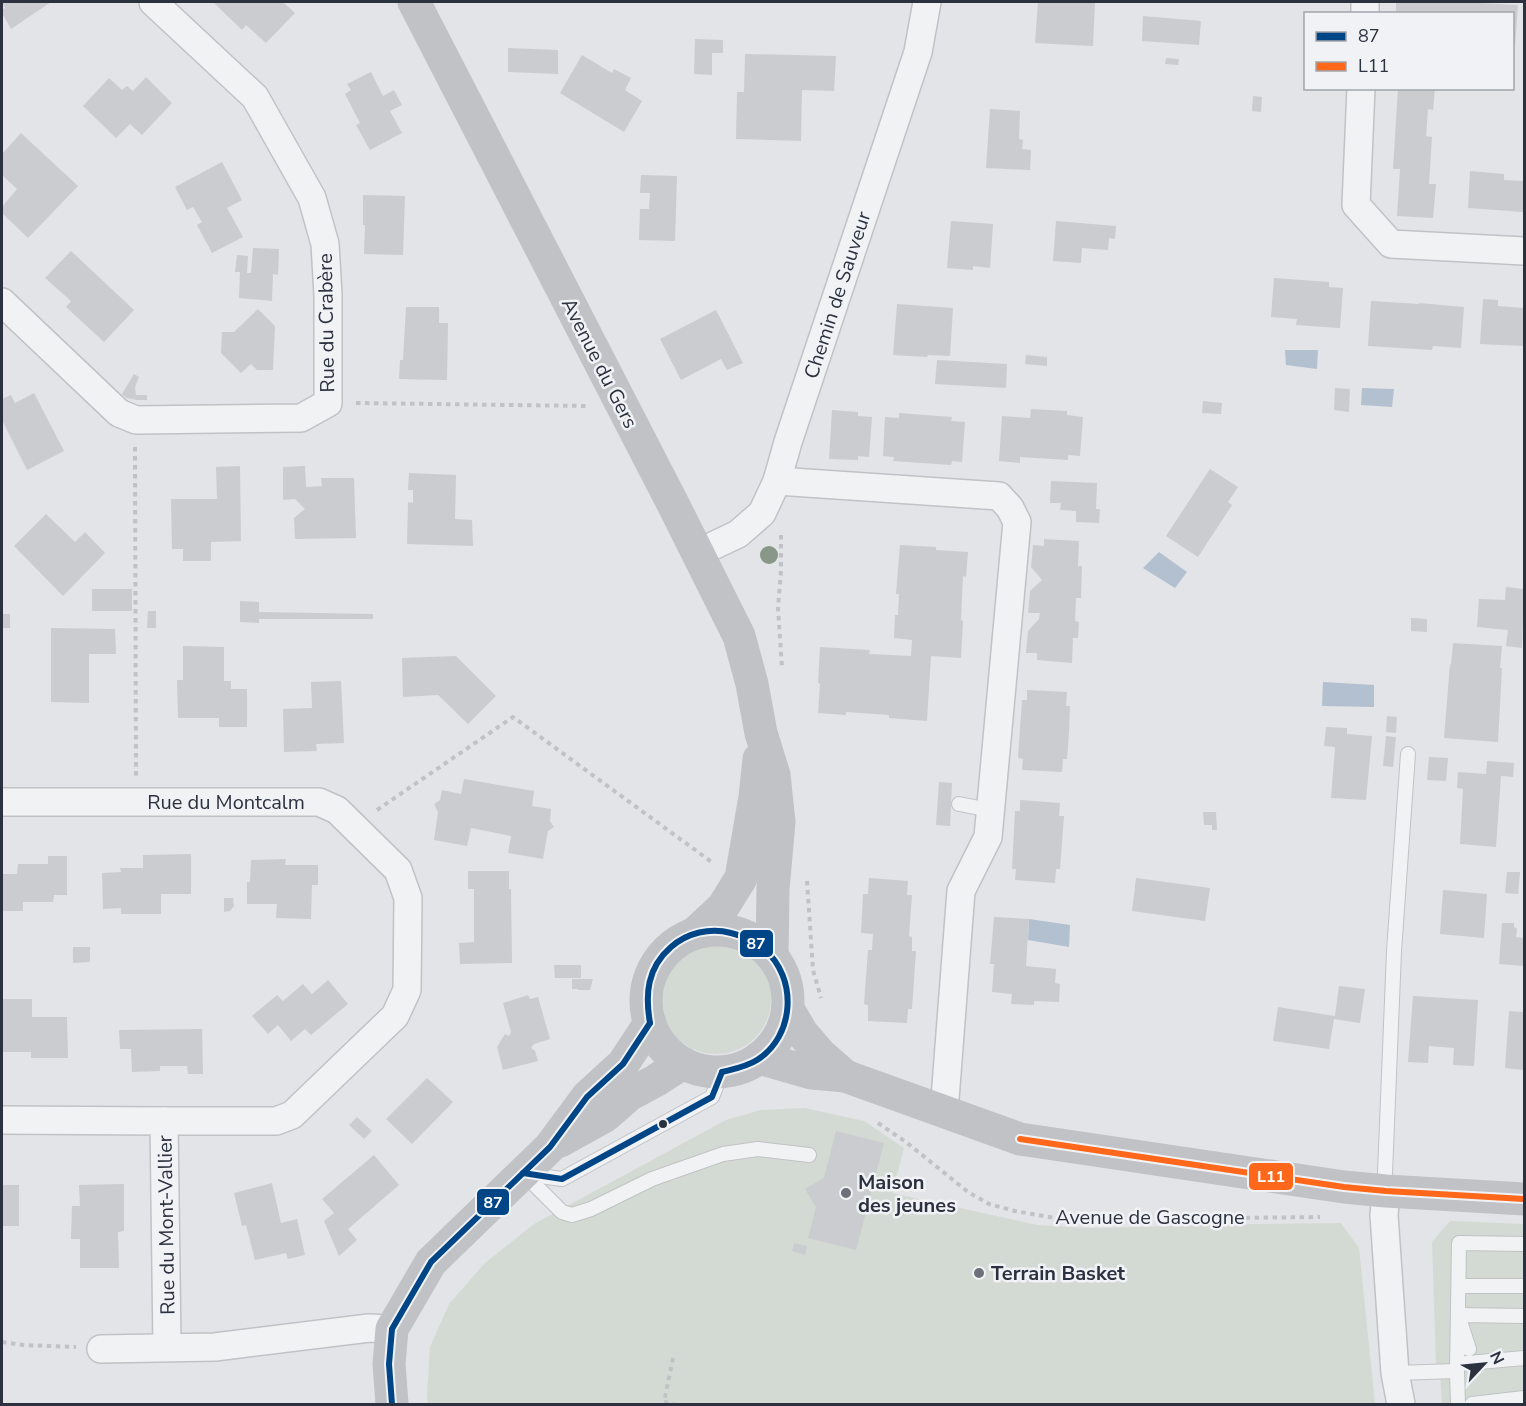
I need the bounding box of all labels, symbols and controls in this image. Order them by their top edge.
legend [1304,12,1514,90]
text: 87 [1358,24,1380,48]
text: L11 [1358,54,1389,78]
street label: Chemin de Sauveur [798,208,877,382]
street label: Rue du Crabère [312,253,341,393]
street label: Avenue du Gers [555,293,644,433]
street label: Rue du Montcalm [147,789,305,816]
line badge: 87 [739,929,774,958]
text: 87 [746,933,766,955]
unlabelled marker [657,1118,669,1130]
street label: Rue du Mont-Vallier [151,1135,182,1315]
line badge: L11 [1248,1162,1294,1191]
text: L11 [1257,1166,1285,1188]
place label: Maison des jeunes [858,1169,956,1219]
marker: Maison des jeunes [839,1186,853,1200]
line badge: 87 [476,1188,510,1216]
text: 87 [483,1192,503,1214]
street label: Avenue de Gascogne [1055,1204,1245,1231]
place label: Terrain Basket [991,1260,1125,1287]
marker: Terrain Basket [972,1266,986,1280]
north arrow [1454,1334,1514,1394]
text: N [1484,1348,1509,1368]

